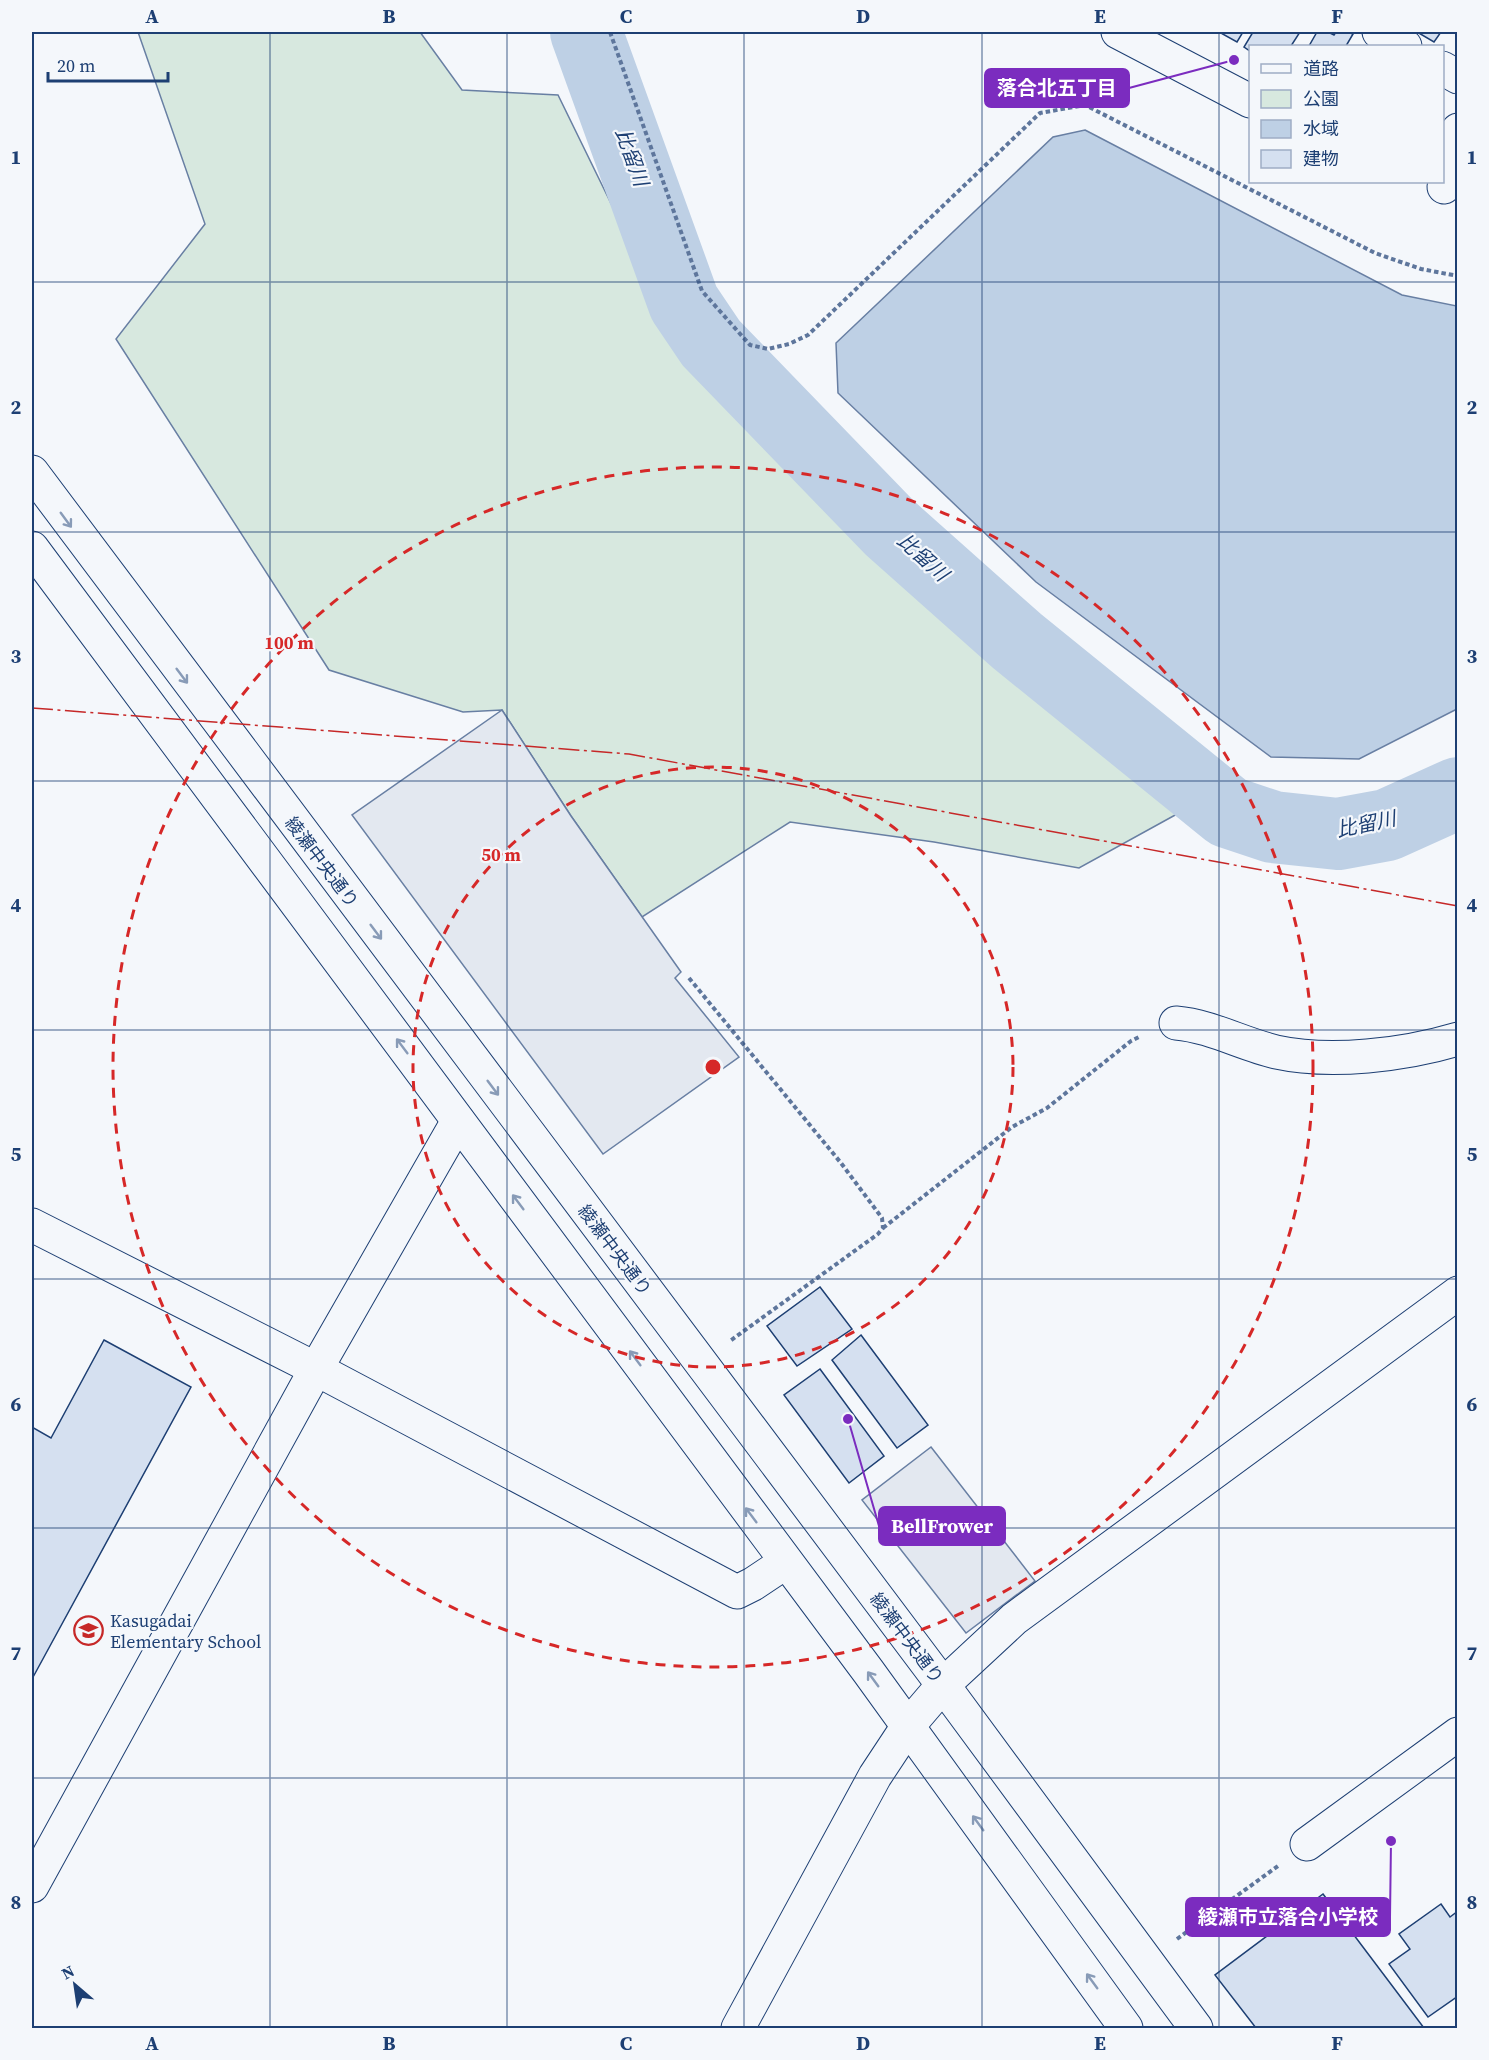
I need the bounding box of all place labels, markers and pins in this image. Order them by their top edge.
callout: 落合北五丁目 [985,69,1129,107]
centre of rings [703,1057,723,1077]
callout: BellFrower [879,1507,1005,1545]
place label: Kasugadai Elementary School [110,1608,261,1654]
school or university icon: Kasugadai Elementary School [73,1614,105,1646]
callout: 綾瀬市立落合小学校 [1186,1898,1390,1936]

